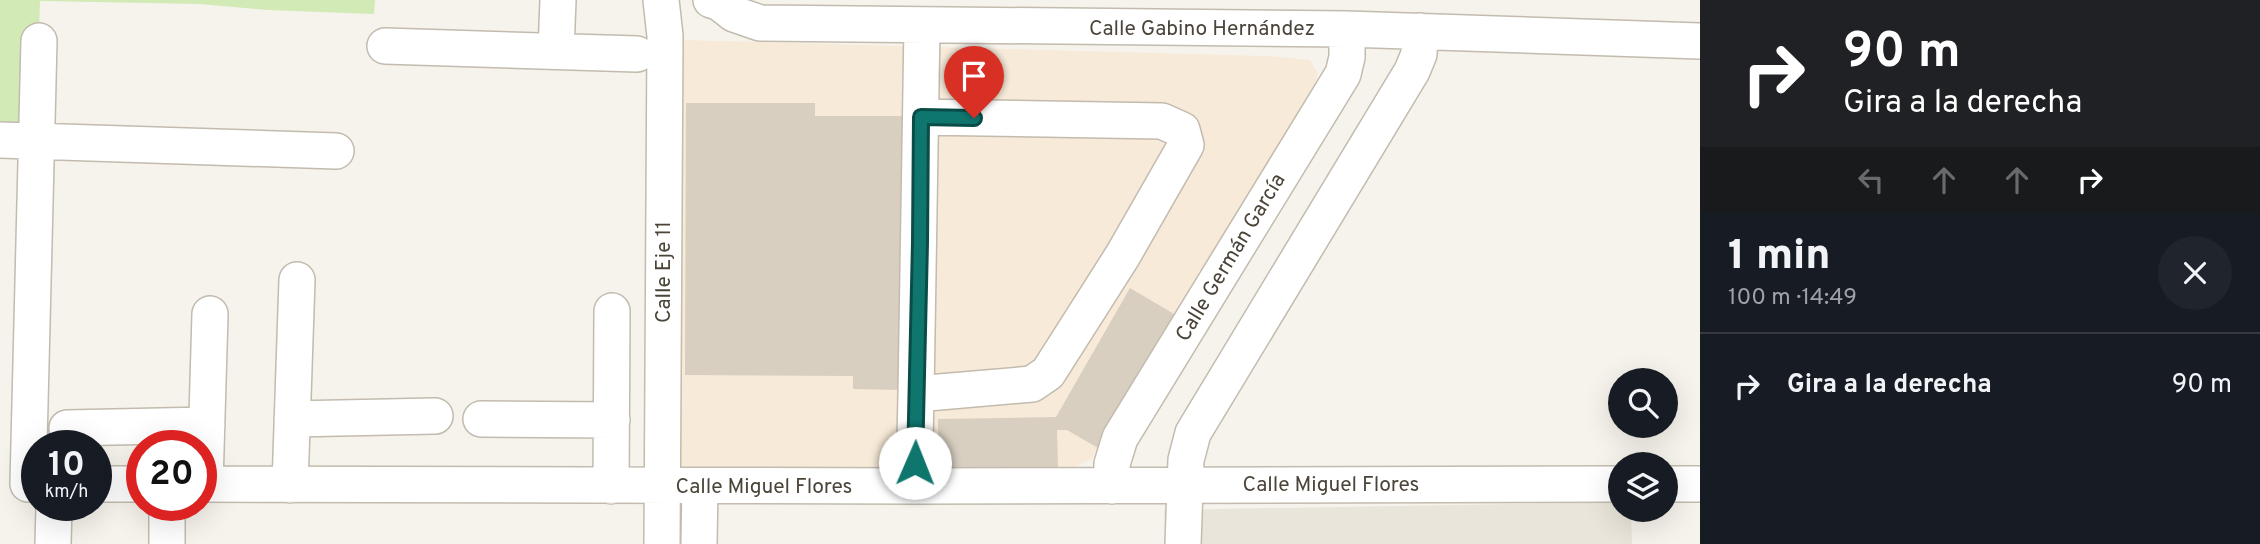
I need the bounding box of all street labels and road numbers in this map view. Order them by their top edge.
street label: Calle Gabino Hernández [1089,16,1315,43]
street label: Calle Germán García [1170,169,1292,347]
street label: Calle Eje 11 [651,221,678,323]
street label: Calle Miguel Flores [1243,472,1419,499]
street label: Calle Miguel Flores [676,474,852,501]

